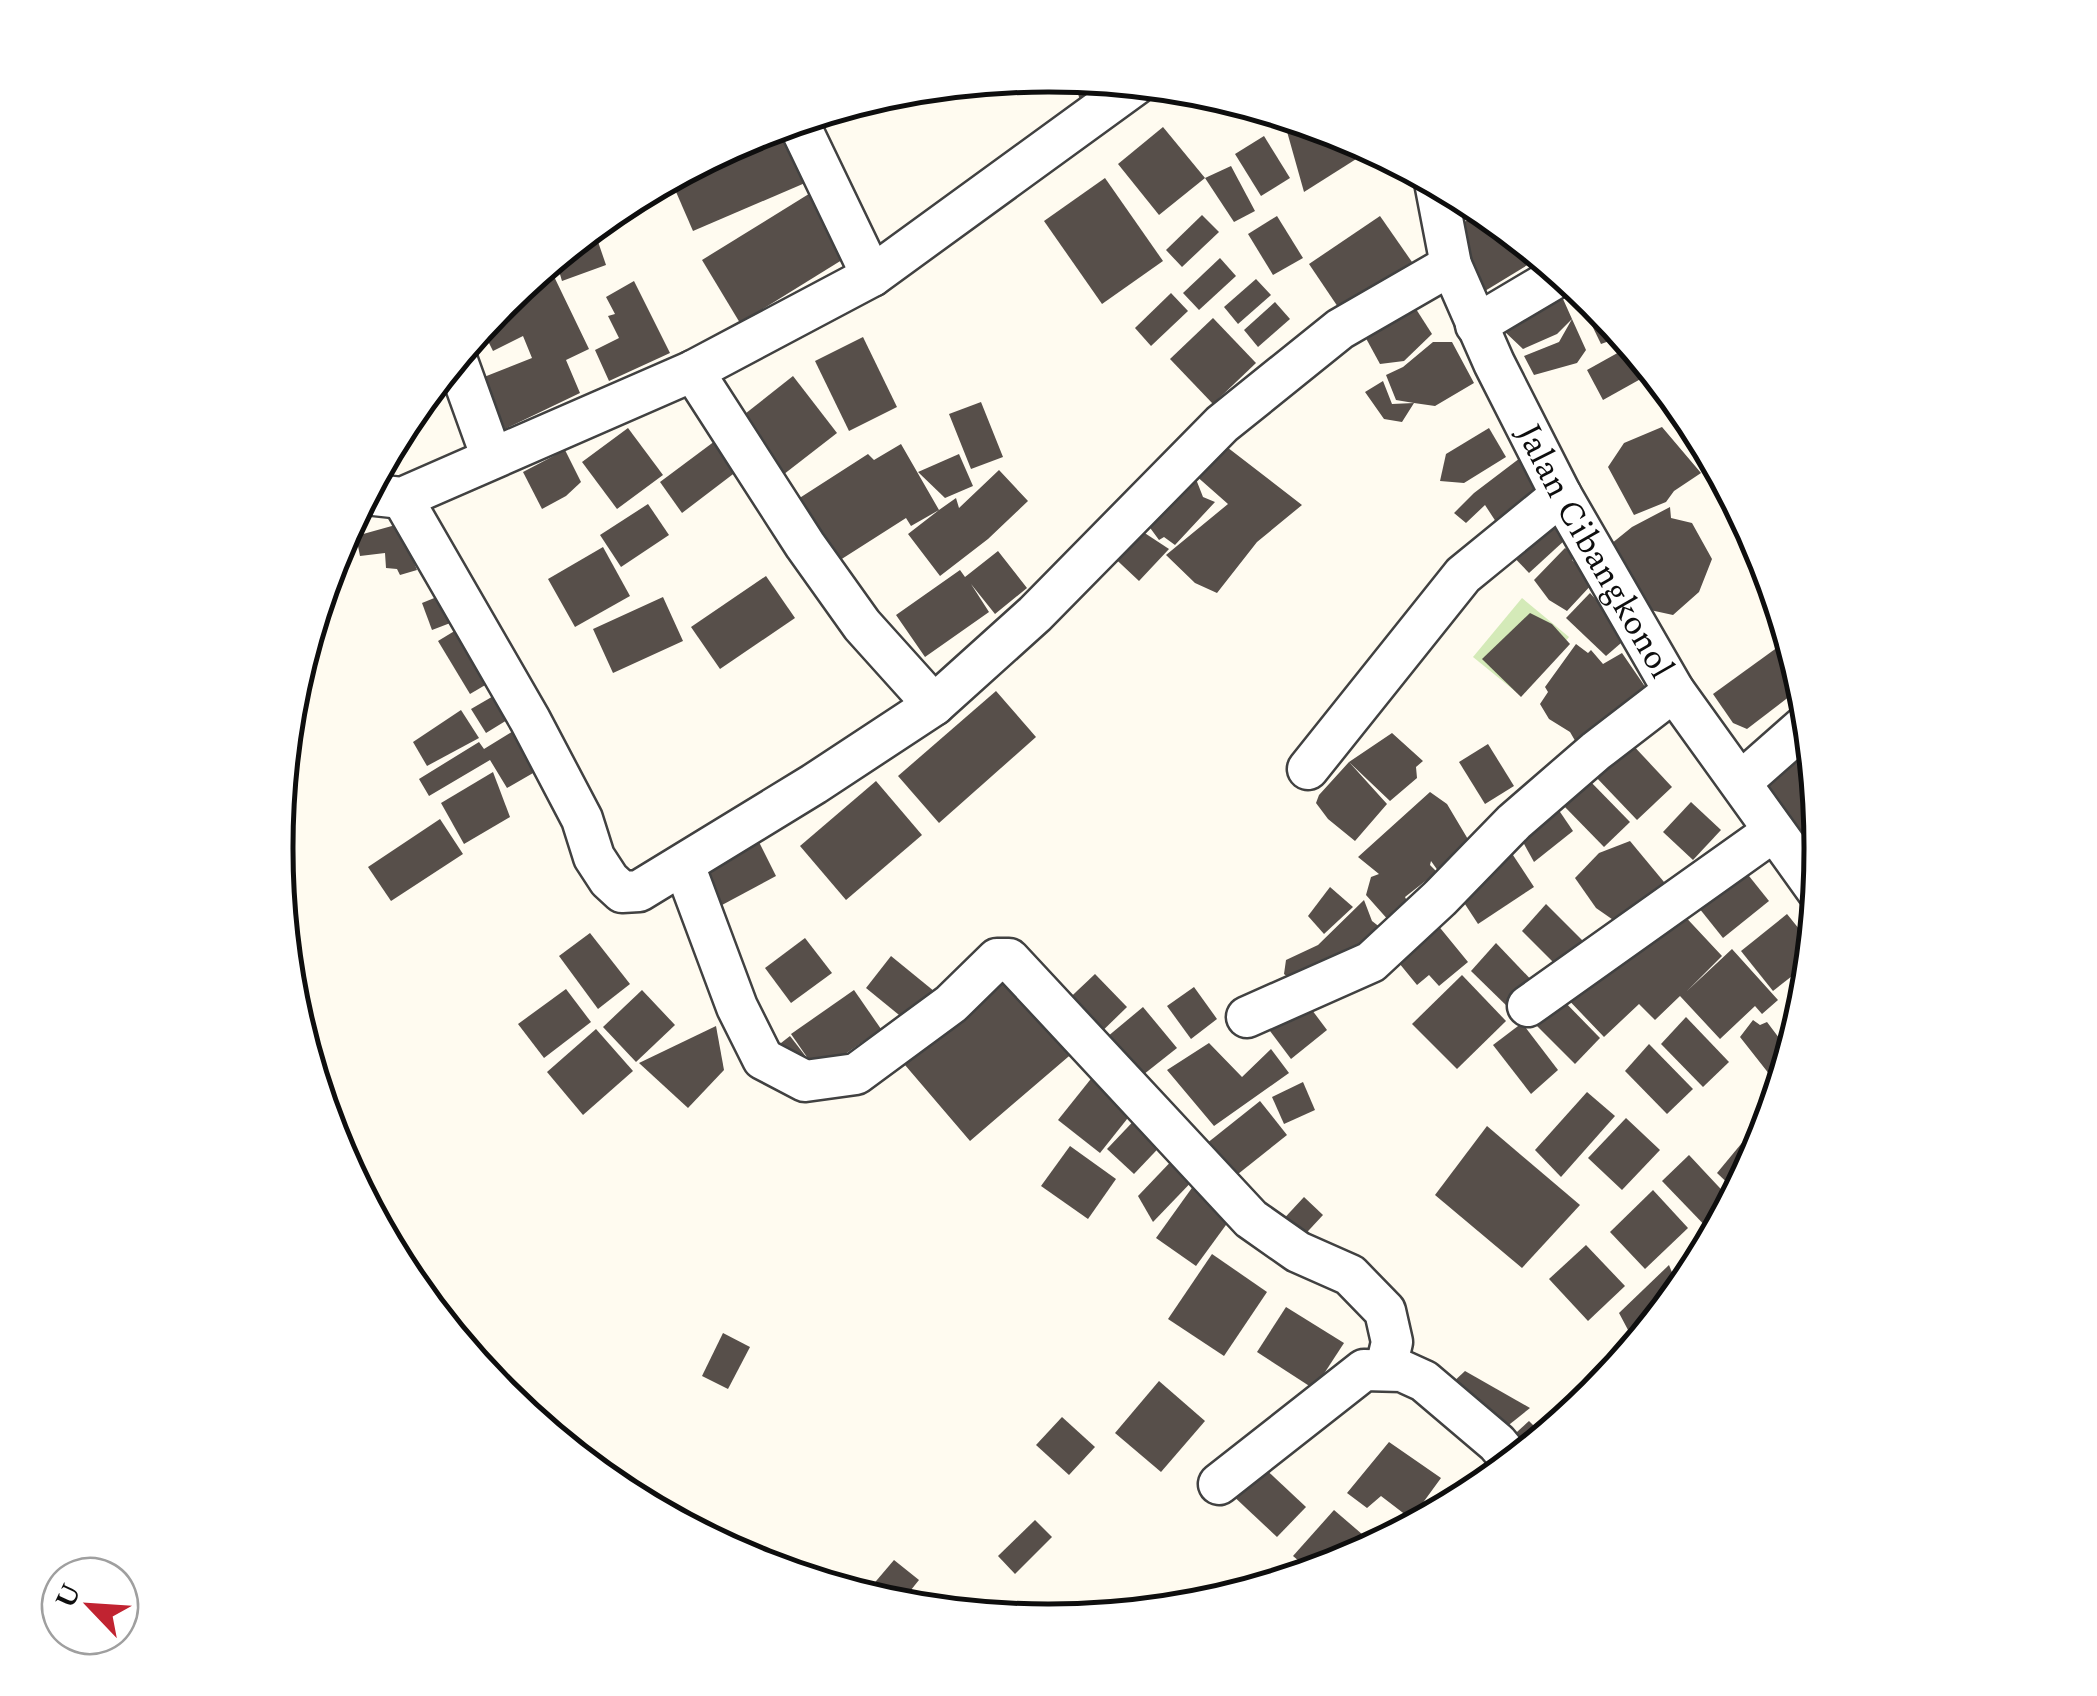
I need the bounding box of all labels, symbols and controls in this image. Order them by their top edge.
street label: Jalan Cibangkonol [1502,414,1688,689]
north arrow [40,1556,140,1656]
text: U [44,1576,93,1616]

